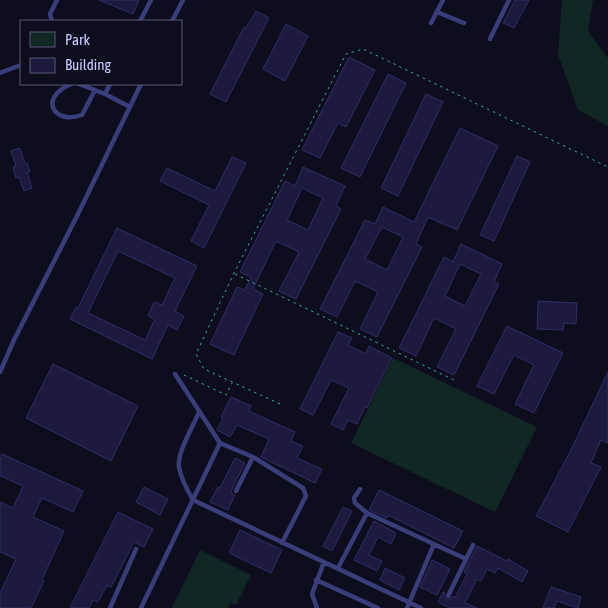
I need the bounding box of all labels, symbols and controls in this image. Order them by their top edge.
legend [20,20,182,85]
text: Park [65,31,90,48]
text: Building [65,56,111,73]

